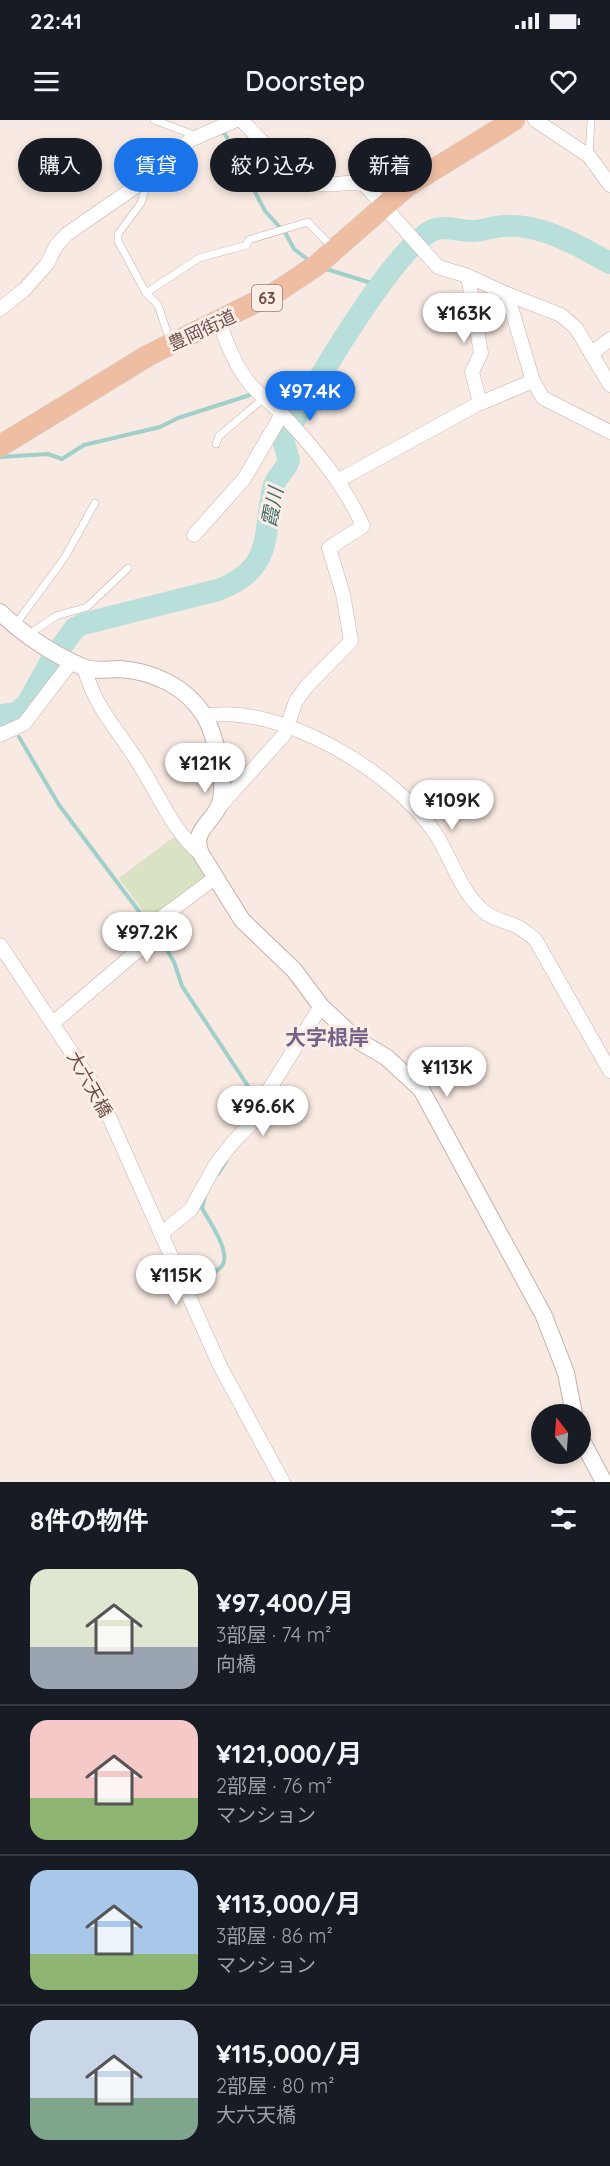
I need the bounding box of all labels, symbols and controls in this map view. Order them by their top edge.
text: 22:41 [30,7,82,35]
text: Doorstep [245,64,365,98]
icon: menu [30,65,63,98]
icon: heart [547,65,580,98]
chip: 購入 [18,138,102,192]
chip: 賃貸 [114,138,198,192]
chip: 絞り込み [210,138,336,192]
chip: 新着 [348,138,432,192]
road number: 63 [252,285,282,311]
pin: ¥163K [422,293,506,344]
text: ¥163K [437,300,491,325]
street label: 豊岡街道 [165,304,239,356]
pin: ¥97.4K [261,371,359,422]
text: ¥97.4K [279,378,341,403]
water label: 霞川 [256,483,288,529]
pin: ¥121K [163,743,247,794]
text: ¥121K [179,750,231,775]
pin: ¥109K [410,780,494,831]
text: ¥109K [424,787,480,812]
pin: ¥97.2K [98,912,196,963]
text: ¥97.2K [116,919,178,944]
district label: 大字根岸 [285,1024,369,1050]
street label: 大六天橋 [62,1047,118,1121]
pin: ¥113K [405,1047,489,1098]
text: ¥113K [421,1054,473,1079]
pin: ¥96.6K [214,1086,312,1137]
text: ¥96.6K [231,1093,295,1118]
pin: ¥115K [134,1255,218,1306]
text: ¥115K [150,1262,202,1287]
north arrow [531,1404,591,1464]
map controls [531,1404,591,1464]
icon: filters [547,1502,580,1535]
text: 8件の物件 [30,1504,148,1537]
text: ¥97,400/月 [216,1586,354,1619]
icon: home [78,1593,150,1665]
text: 3部屋 · 74 m² [216,1622,331,1647]
text: 向橋 [216,1651,256,1676]
text: ¥121,000/月 [216,1737,362,1770]
icon: home [78,1744,150,1816]
text: 2部屋 · 76 m² [216,1773,332,1798]
text: マンション [216,1802,316,1827]
text: ¥113,000/月 [216,1887,362,1920]
icon: home [78,1894,150,1966]
text: 3部屋 · 86 m² [216,1923,333,1948]
text: マンション [216,1952,316,1977]
text: ¥115,000/月 [216,2037,363,2070]
icon: home [78,2044,150,2116]
text: 2部屋 · 80 m² [216,2073,335,2098]
text: 大六天橋 [216,2102,296,2127]

